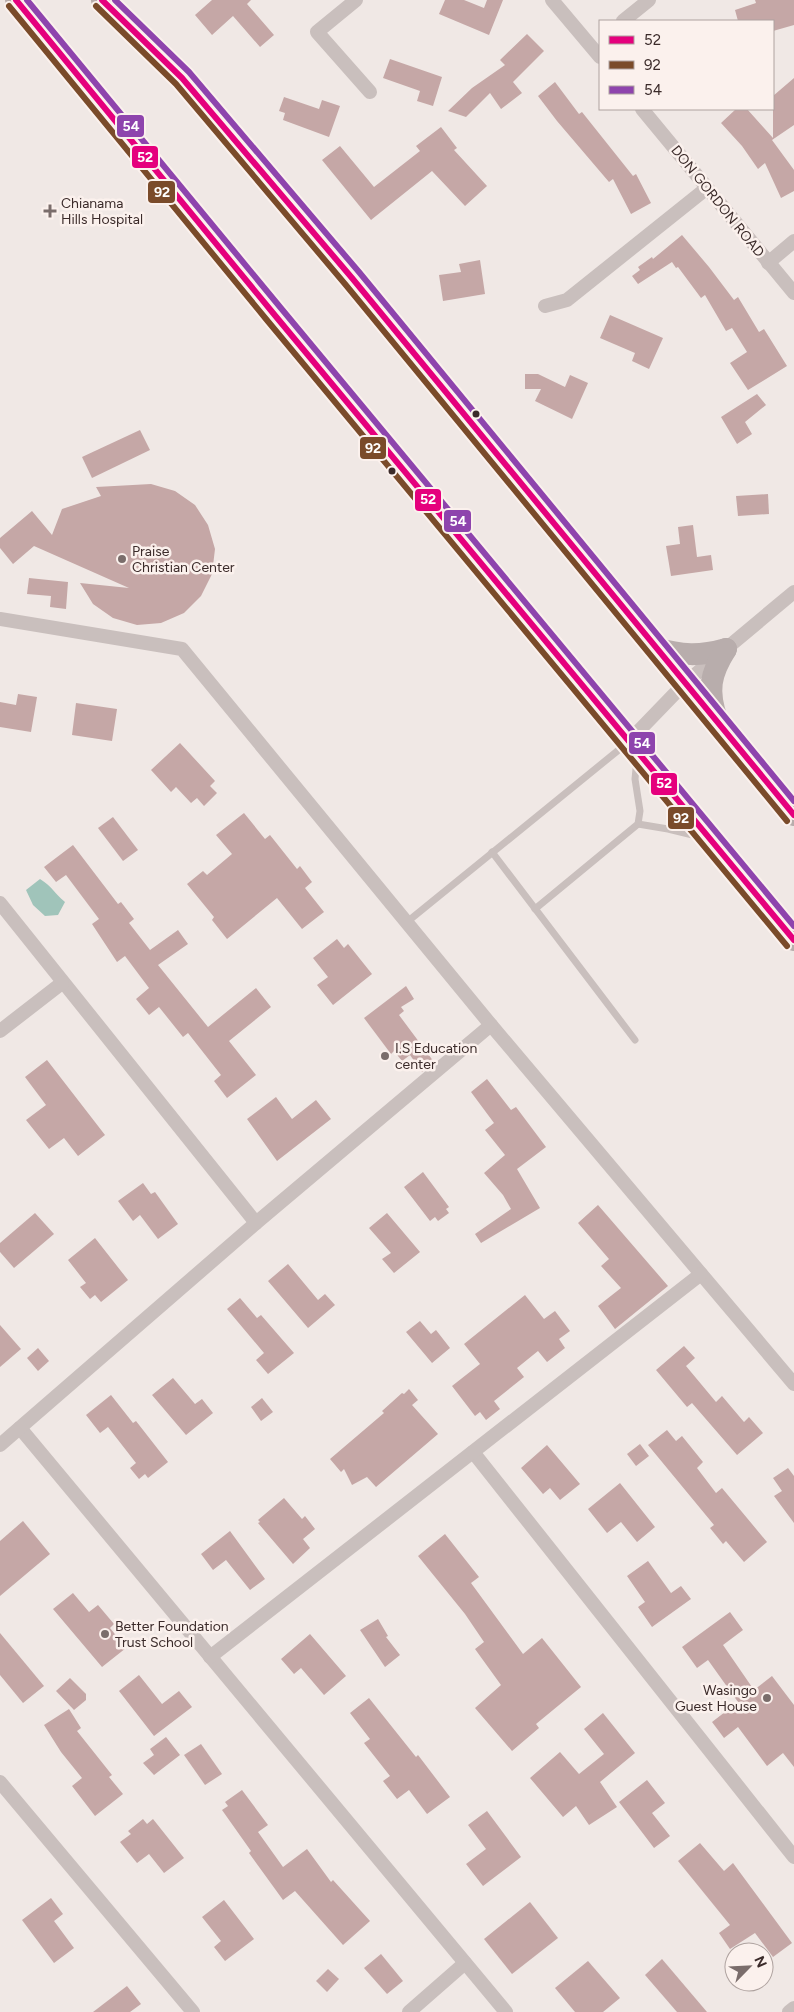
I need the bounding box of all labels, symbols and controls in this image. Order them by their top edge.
legend [599,20,774,110]
text: 52 [644,31,661,49]
text: 92 [644,56,661,74]
text: 54 [644,81,662,99]
line badge: 54 [116,114,145,138]
text: 54 [123,118,140,135]
street label: DON GORDON ROAD [667,142,768,261]
line badge: 52 [131,145,159,169]
text: 52 [137,149,153,166]
line badge: 92 [147,180,176,204]
text: 92 [154,184,170,201]
place label: Chianama Hills Hospital [61,195,143,228]
marker: Chianama Hills Hospital [43,204,57,218]
unlabelled marker [471,409,481,419]
line badge: 92 [359,436,387,460]
text: 92 [365,440,381,457]
unlabelled marker [387,466,397,476]
line badge: 52 [414,488,442,512]
text: 52 [420,491,436,508]
line badge: 54 [443,509,472,533]
text: 54 [450,513,467,530]
place label: Praise Christian Center [132,543,235,576]
marker: Praise Christian Center [116,553,128,565]
line badge: 54 [628,731,656,755]
text: 54 [634,735,651,752]
line badge: 52 [650,772,678,796]
text: 52 [656,775,672,792]
line badge: 92 [667,806,695,830]
text: 92 [673,810,689,827]
place label: I.S Education center [395,1040,477,1073]
marker: I.S Education center [379,1050,391,1062]
place label: Better Foundation Trust School [115,1618,229,1651]
marker: Better Foundation Trust School [99,1628,111,1640]
place label: Wasingo Guest House [675,1682,757,1715]
marker: Wasingo Guest House [761,1692,773,1704]
north arrow [724,1942,774,1992]
text: N [750,1954,770,1970]

